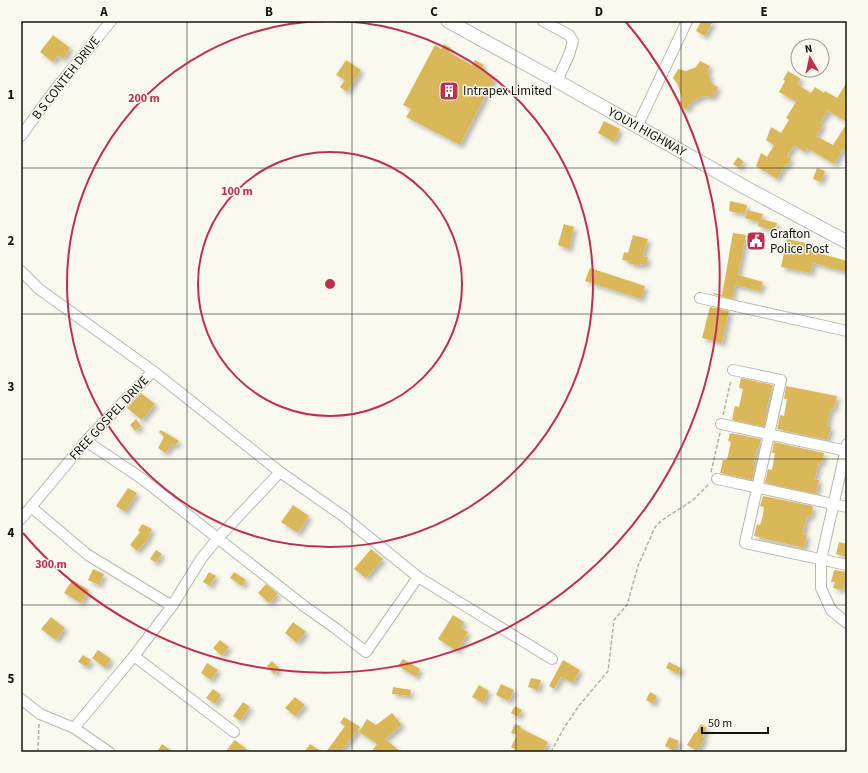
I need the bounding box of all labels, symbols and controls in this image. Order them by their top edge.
text: A [99,3,108,21]
text: B [265,3,273,21]
text: C [430,3,438,21]
text: D [595,3,603,21]
text: E [760,3,768,21]
street label: B S CONTEH DRIVE [28,32,104,123]
north arrow [790,38,830,78]
text: N [804,41,813,57]
building icon: Intrapex Limited [438,80,460,102]
place label: Intrapex Limited [463,82,552,100]
text: 1 [8,86,15,104]
text: 200 m [128,90,160,107]
street label: YOUYI HIGHWAY [604,103,690,161]
text: 100 m [221,183,253,200]
place label: Grafton Police Post [770,225,830,258]
public building icon: Grafton Police Post [745,230,767,252]
text: 2 [8,232,15,250]
centre of rings [323,277,337,291]
street label: FREE GOSPEL DRIVE [65,372,153,464]
text: 3 [8,378,15,396]
text: 4 [8,524,15,542]
text: 300 m [35,556,67,573]
text: 5 [8,670,15,688]
scale bar [702,709,768,735]
text: 50 m [708,715,732,732]

